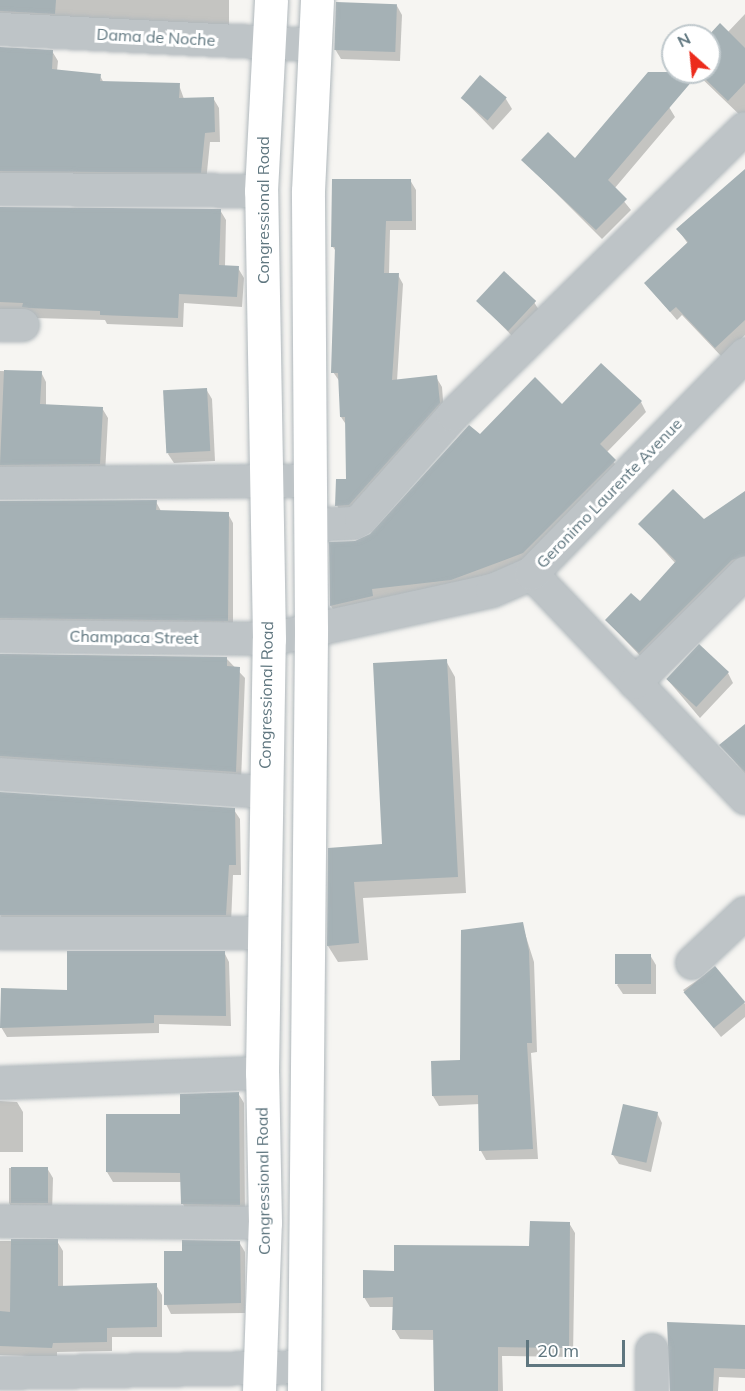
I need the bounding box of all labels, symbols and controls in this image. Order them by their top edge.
street label: Dama de Noche [96,24,216,50]
north arrow [661,24,721,84]
text: N [674,28,694,51]
street label: Congressional Road [253,136,273,284]
street label: Geronimo Laurente Avenue [532,414,686,572]
street label: Congressional Road [255,621,277,769]
street label: Champaca Street [69,626,199,648]
street label: Congressional Road [252,1107,274,1255]
scale bar [529,1328,628,1366]
text: 20 m [537,1339,579,1362]

